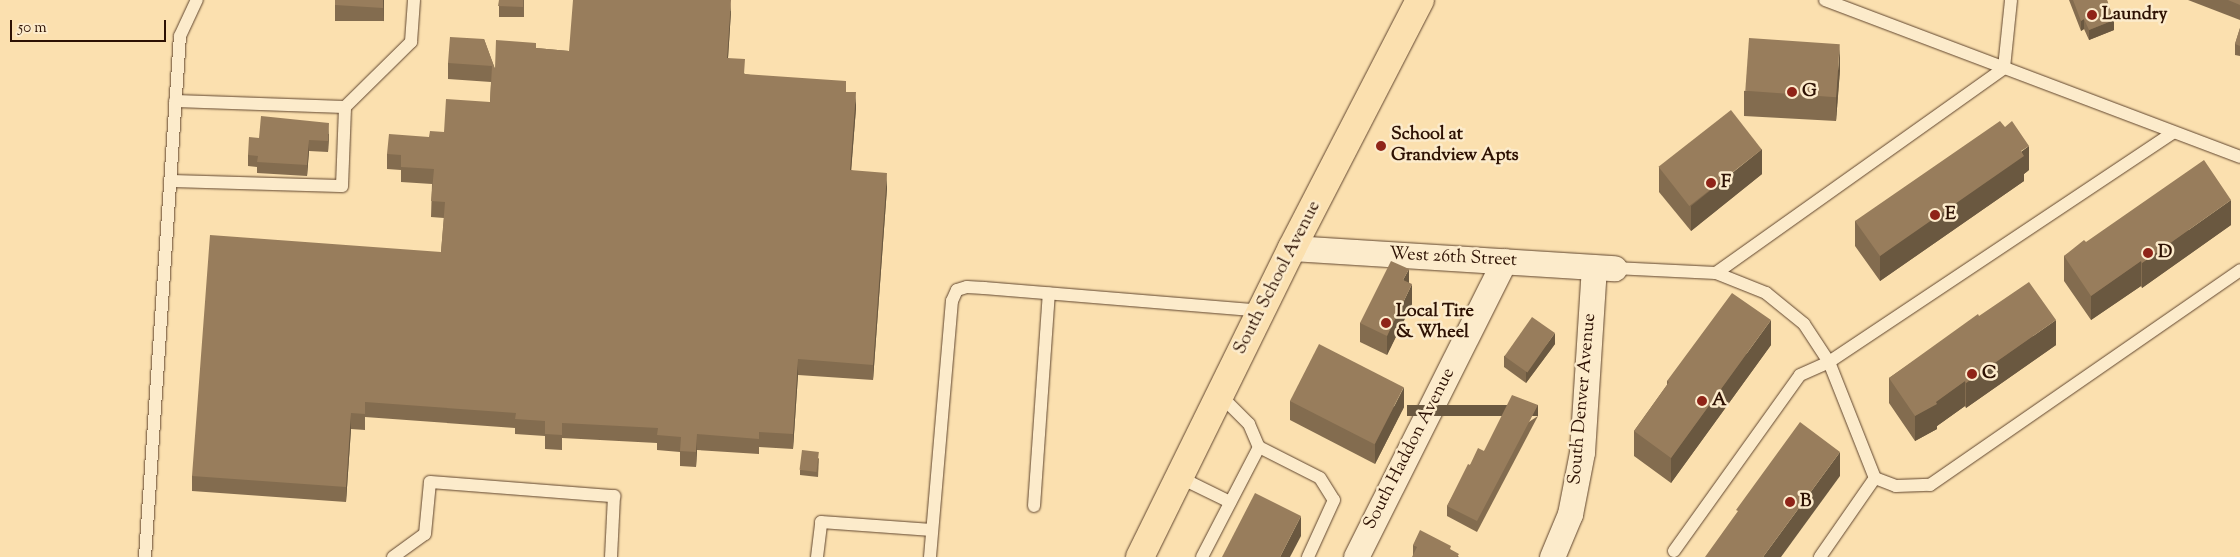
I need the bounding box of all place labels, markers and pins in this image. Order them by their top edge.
place label: Laundry [2102,4,2167,26]
marker: Laundry [2086,9,2098,21]
place label: G [1802,81,1817,103]
marker: G [1786,86,1798,98]
place label: School at Grandview Apts [1391,125,1519,168]
marker: School at Grandview Apts [1375,140,1387,152]
place label: F [1721,172,1731,194]
marker: F [1705,177,1717,189]
place label: E [1945,204,1956,226]
marker: E [1929,209,1941,221]
place label: D [2158,242,2172,264]
marker: D [2142,247,2154,259]
place label: Local Tire & Wheel [1396,302,1474,344]
marker: Local Tire & Wheel [1380,317,1392,329]
place label: C [1982,363,1997,385]
marker: C [1966,368,1978,380]
place label: A [1712,390,1727,412]
marker: A [1696,395,1708,407]
place label: B [1800,491,1811,513]
marker: B [1784,496,1796,508]

